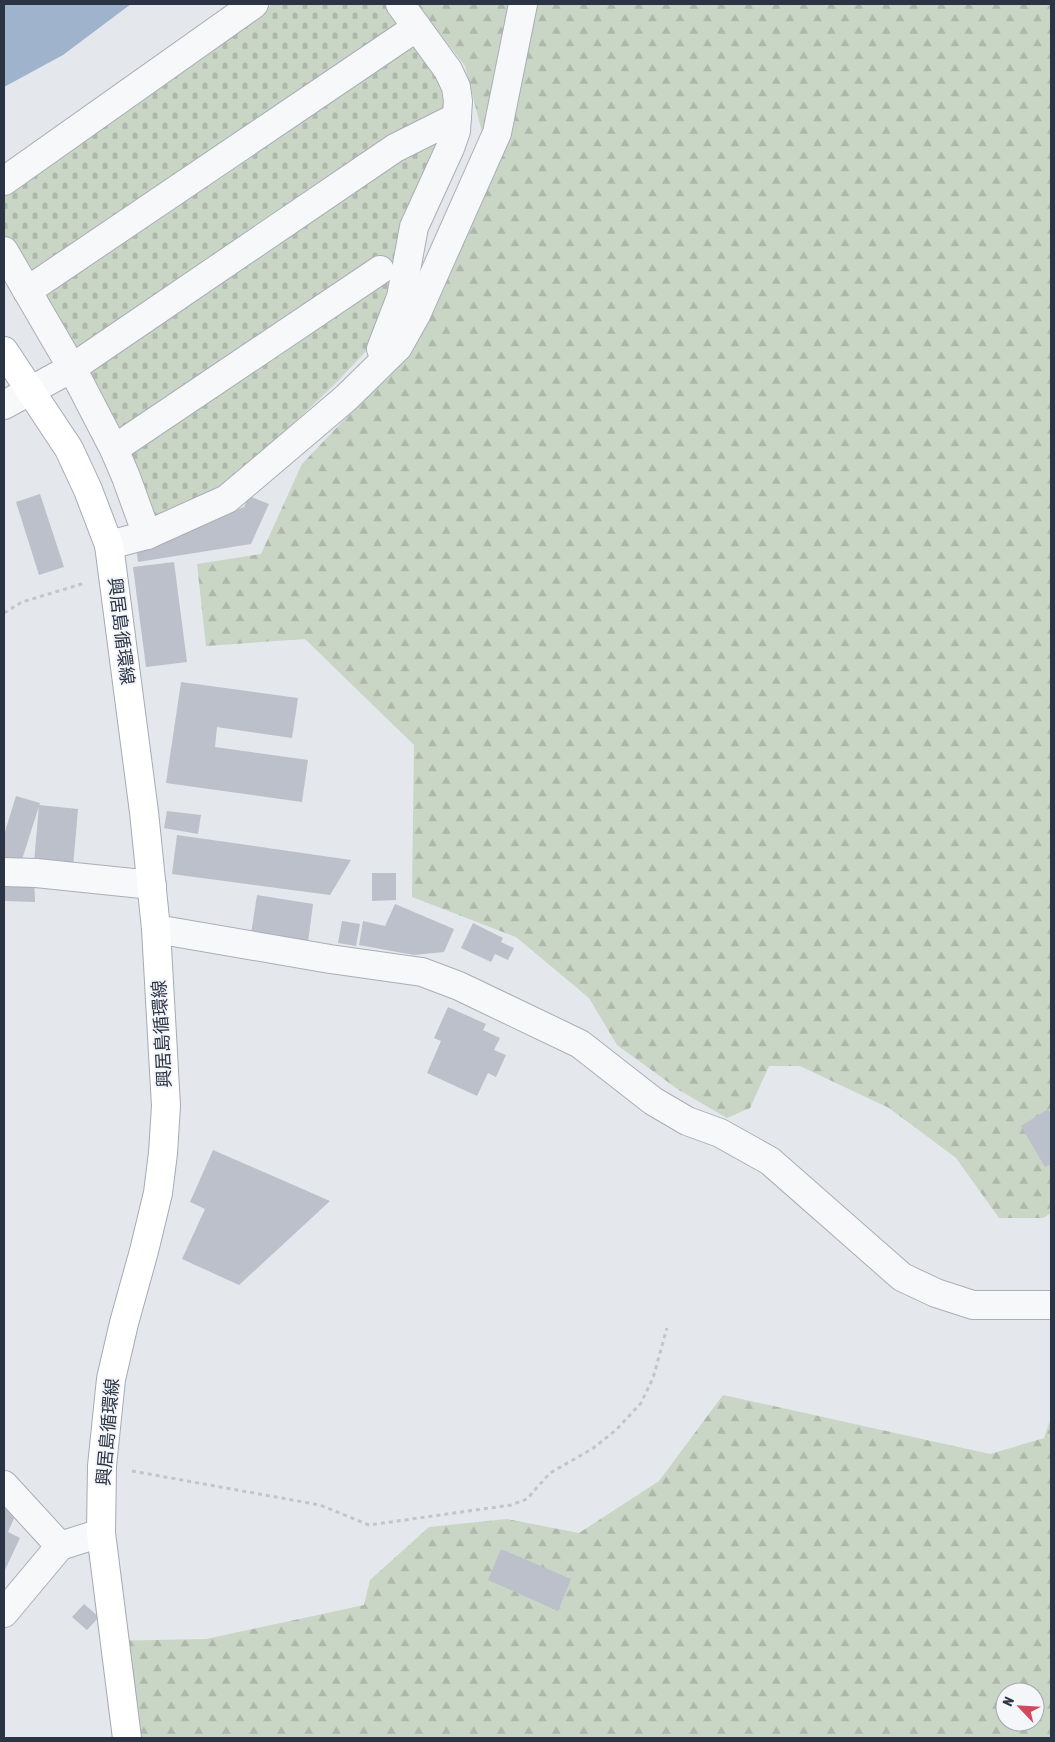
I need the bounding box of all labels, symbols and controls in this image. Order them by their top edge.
street label: 興居島循環線 [104,576,138,686]
street label: 興居島循環線 [148,980,175,1089]
street label: 興居島循環線 [92,1377,123,1487]
north arrow [995,1682,1045,1732]
text: N [999,1694,1017,1709]

